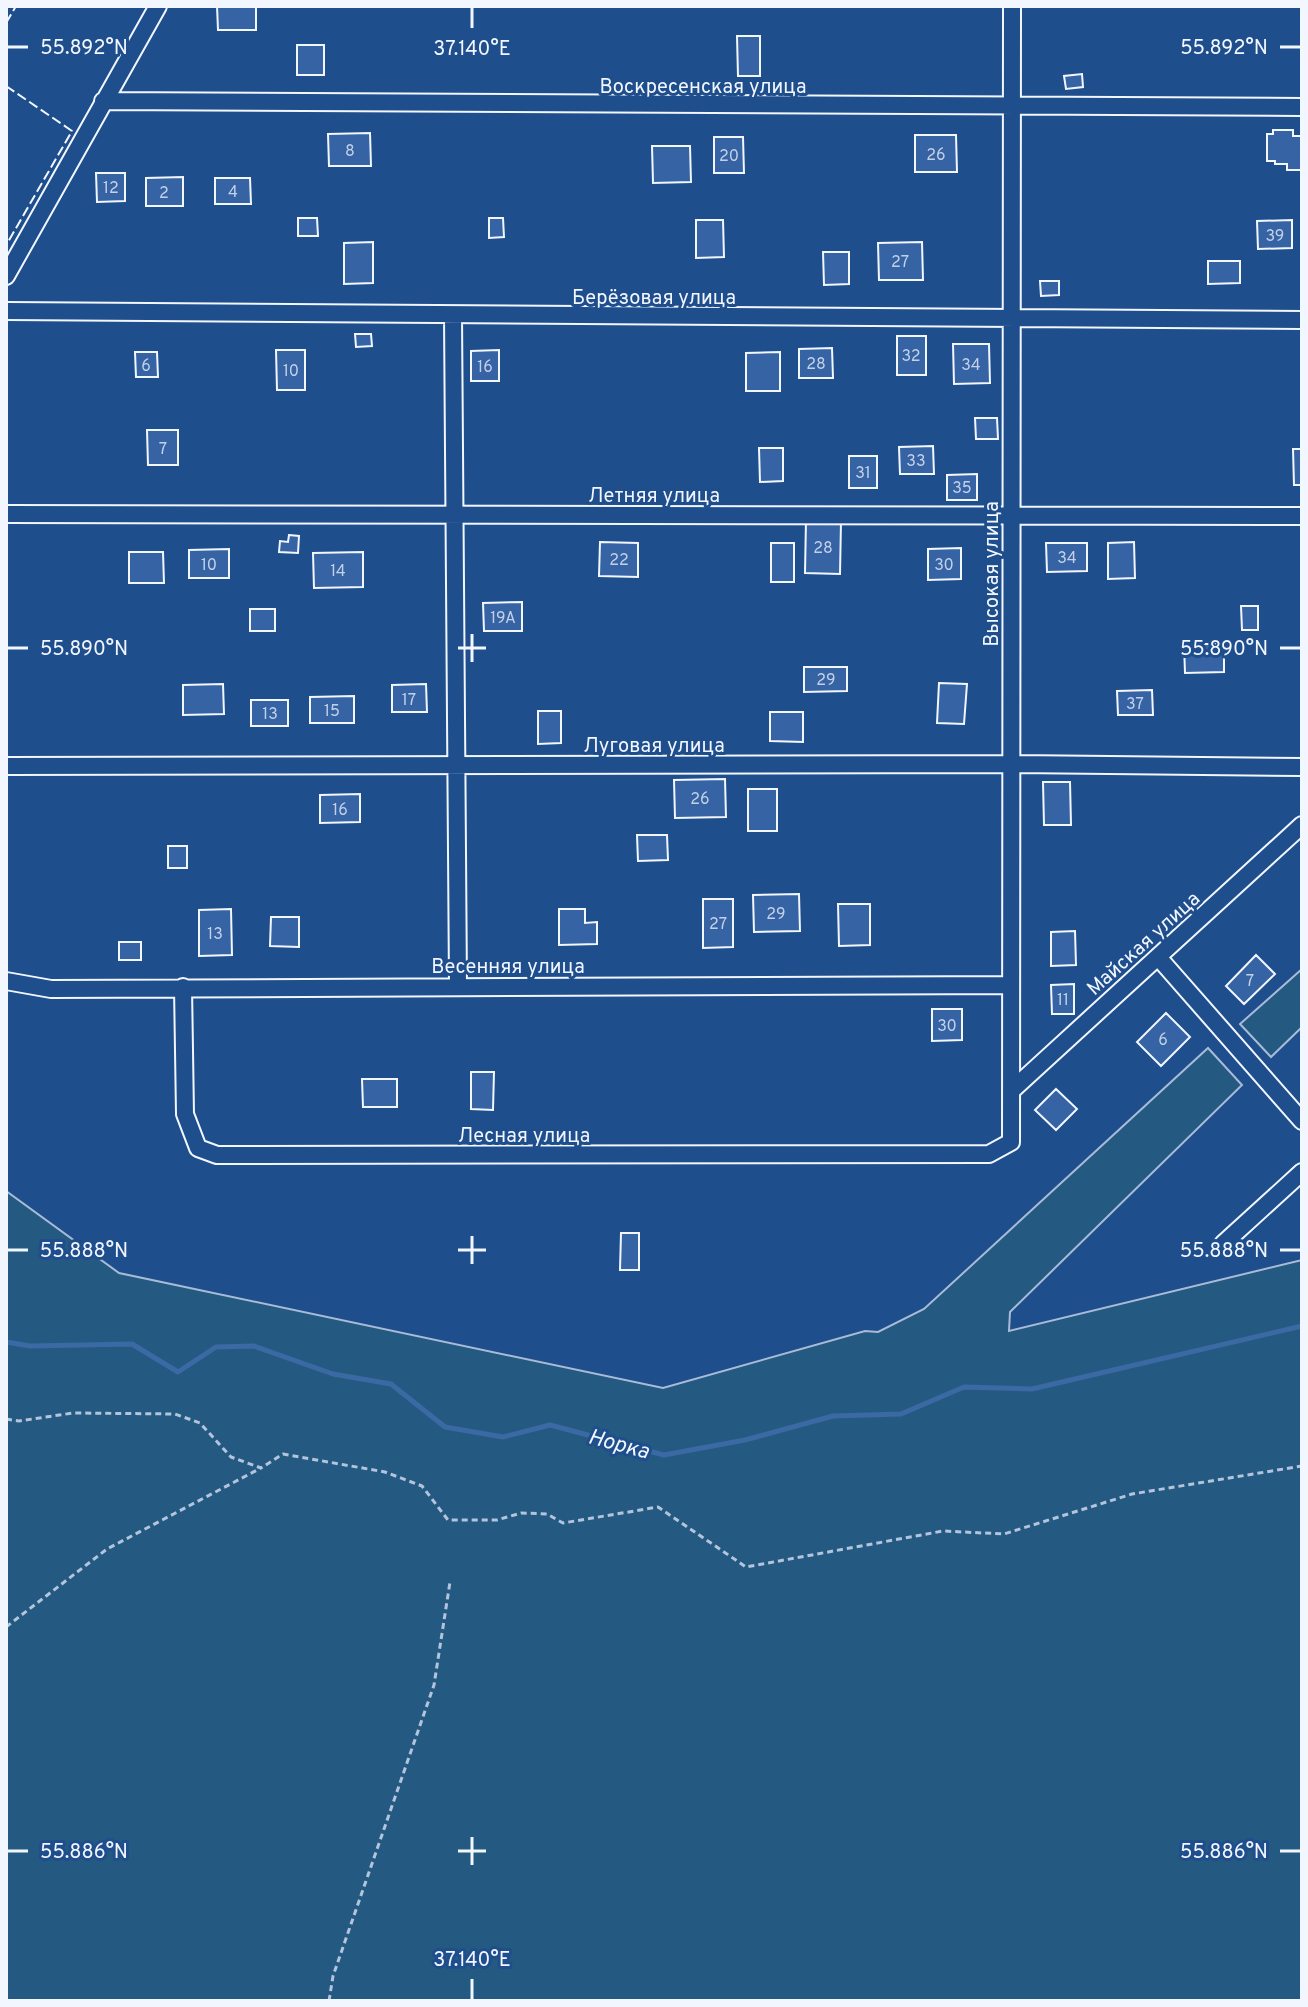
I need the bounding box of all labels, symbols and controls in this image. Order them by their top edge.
text: 55.892°N [40,36,128,62]
text: 55.892°N [1180,36,1268,62]
text: 37.140°E [433,37,511,63]
street label: Воскресенская улица [600,75,807,101]
house number: 8 [345,142,355,162]
house number: 26 [926,146,946,166]
house number: 20 [719,147,739,167]
house number: 12 [103,179,119,199]
house number: 4 [228,183,238,203]
house number: 2 [159,184,169,204]
house number: 39 [1266,227,1284,247]
house number: 27 [891,253,909,273]
street label: Берёзовая улица [572,286,736,312]
house number: 32 [901,347,921,367]
house number: 28 [806,355,826,375]
house number: 34 [961,356,981,376]
house number: 6 [141,357,151,377]
house number: 16 [477,358,493,378]
house number: 10 [283,362,299,382]
house number: 7 [159,440,167,460]
house number: 33 [906,452,926,472]
house number: 31 [855,464,871,484]
house number: 35 [952,479,972,499]
street label: Летняя улица [588,484,720,510]
street label: Высокая улица [980,501,1006,647]
house number: 28 [813,539,833,559]
house number: 34 [1057,549,1077,569]
house number: 22 [609,551,629,571]
house number: 10 [201,556,217,576]
house number: 30 [934,556,954,576]
house number: 14 [330,562,346,582]
house number: 19А [490,609,516,629]
text: 55.890°N [40,637,128,663]
text: 55.890°N [1180,637,1268,663]
house number: 29 [816,671,836,691]
house number: 17 [402,691,416,711]
house number: 37 [1126,695,1144,715]
house number: 15 [324,702,340,722]
house number: 13 [262,705,278,725]
street label: Луговая улица [583,734,725,760]
house number: 26 [690,790,710,810]
house number: 16 [332,801,348,821]
street label: Майская улица [1082,887,1206,1002]
house number: 29 [766,905,786,925]
house number: 27 [709,915,727,935]
house number: 13 [207,925,223,945]
street label: Весенняя улица [431,955,585,981]
house number: 7 [1246,972,1254,992]
house number: 11 [1057,991,1069,1011]
house number: 30 [937,1017,957,1037]
house number: 6 [1158,1031,1168,1051]
street label: Лесная улица [458,1124,590,1150]
text: 55.888°N [40,1239,128,1265]
text: 55.888°N [1180,1239,1268,1265]
water label: Норка [585,1424,652,1467]
text: 55.886°N [40,1840,128,1866]
text: 55.886°N [1180,1840,1268,1866]
text: 37.140°E [433,1948,511,1974]

